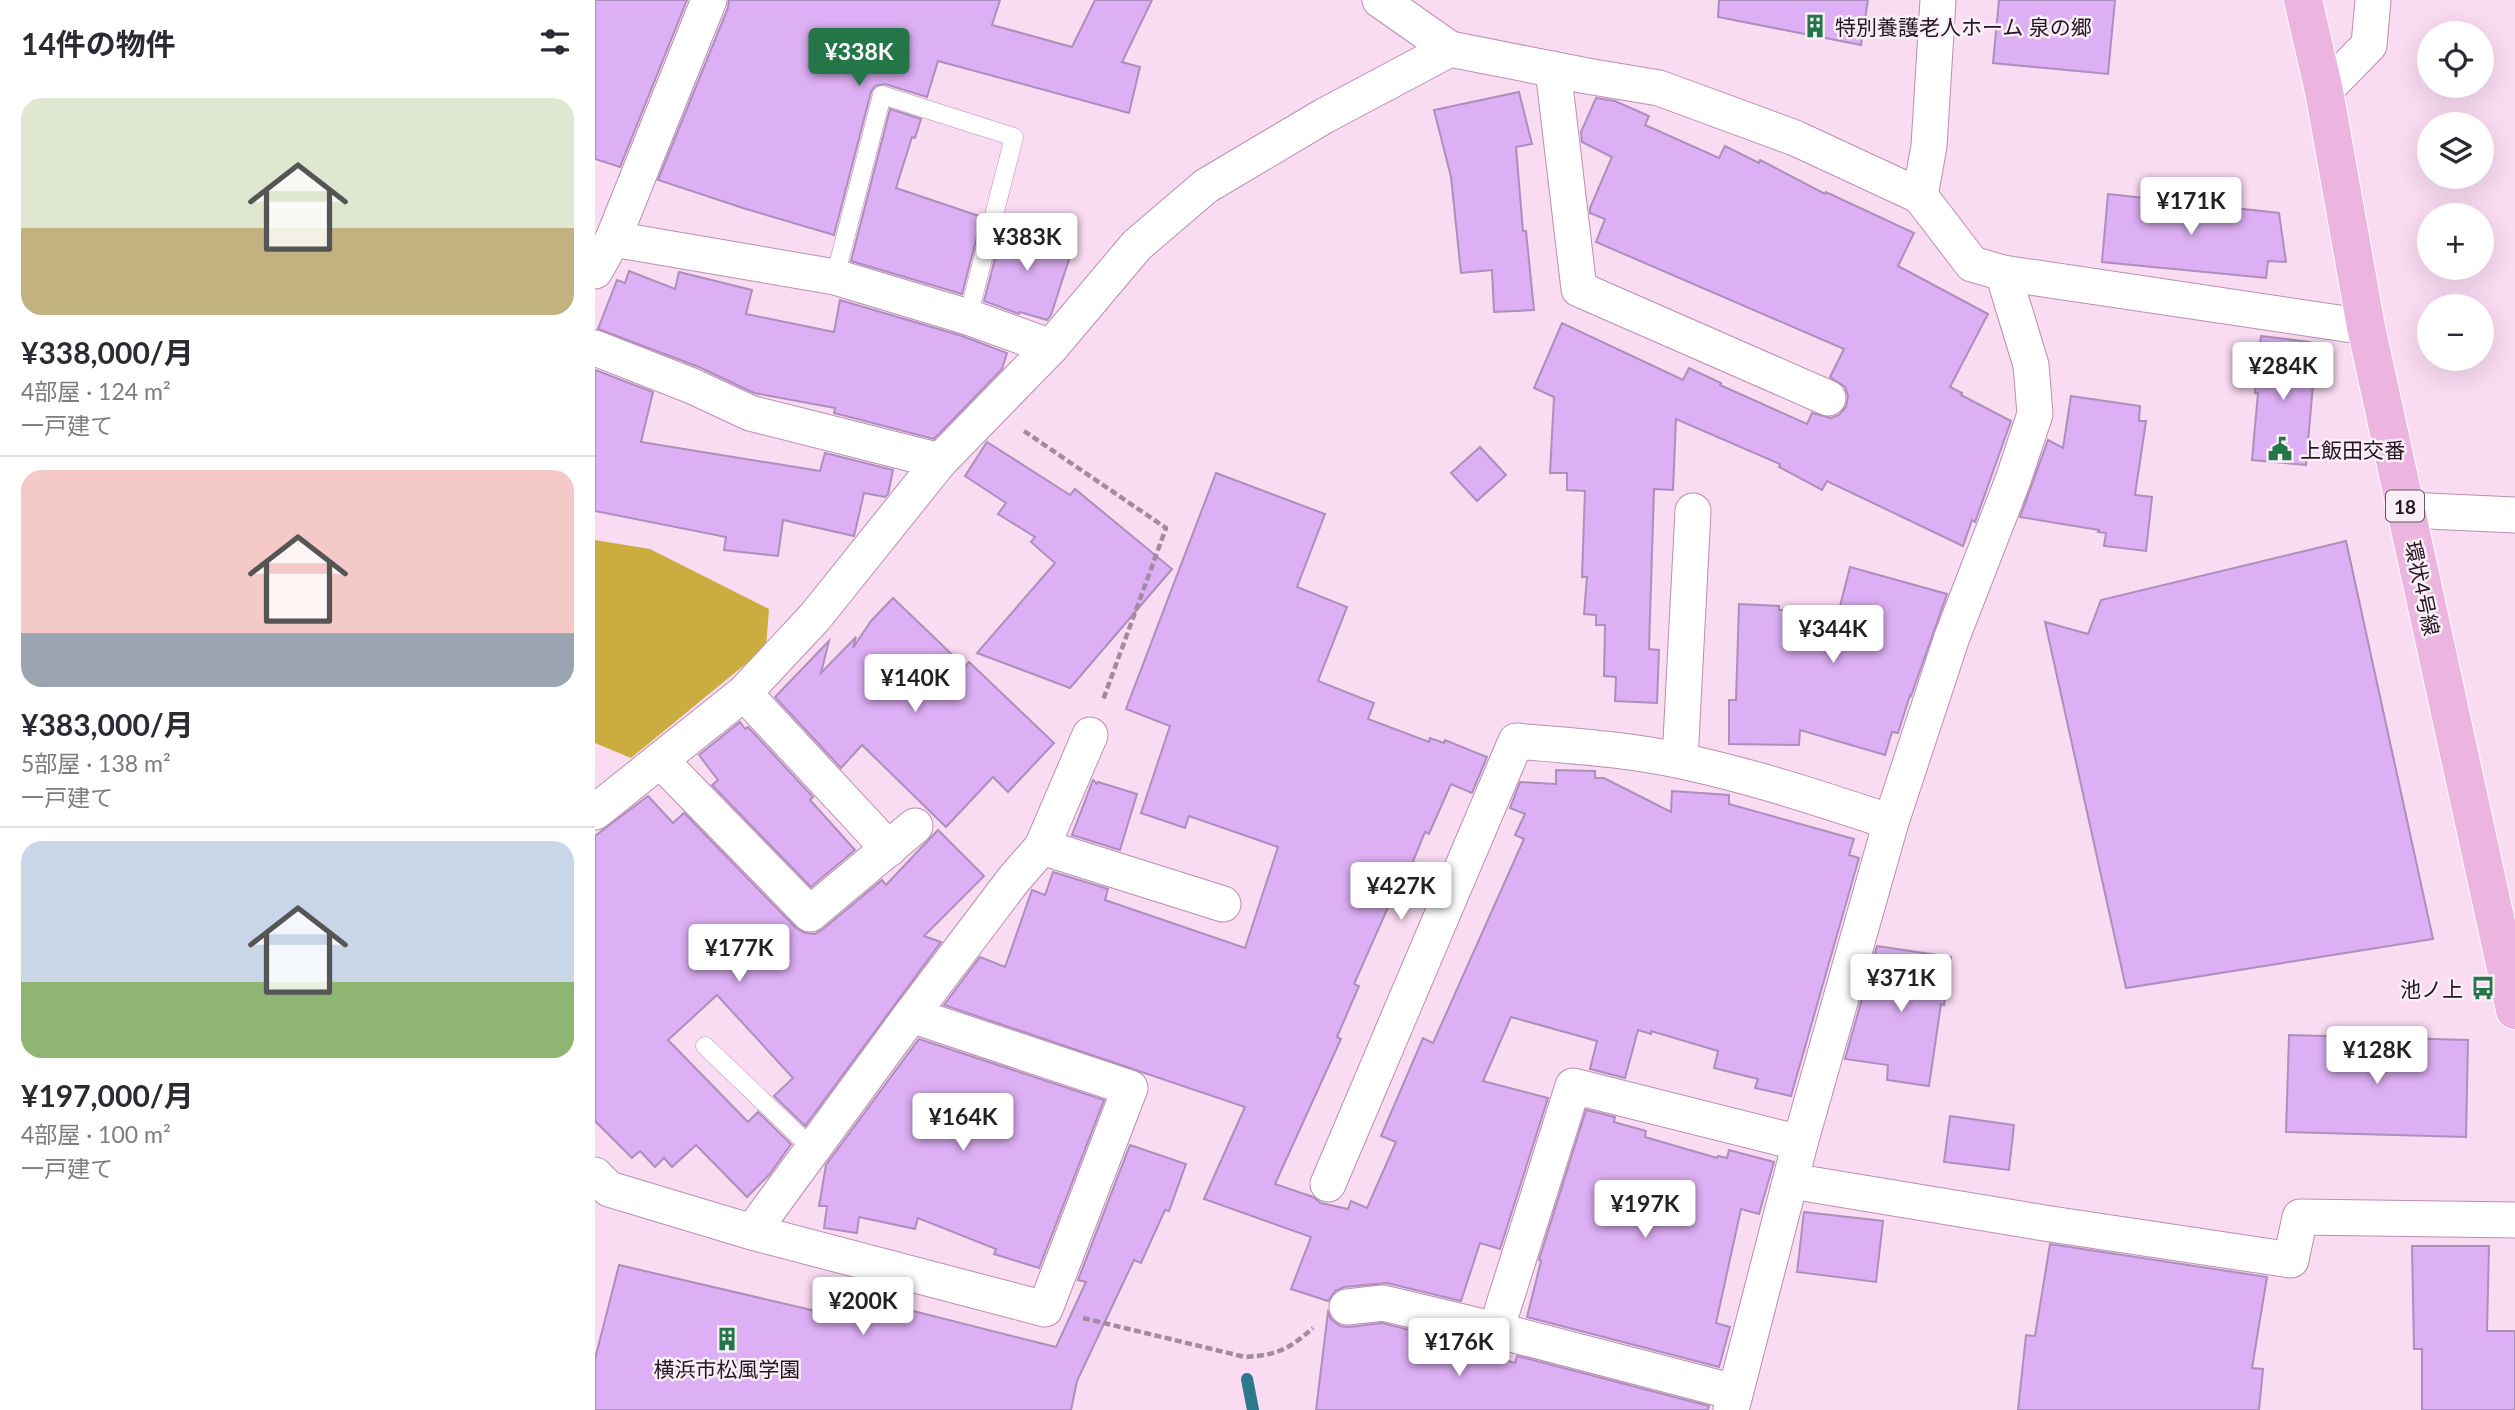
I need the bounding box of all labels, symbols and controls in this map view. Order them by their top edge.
building icon: 特別養護老人ホーム 泉の郷 [1801,12,1829,40]
place label: 特別養護老人ホーム 泉の郷 [1835,14,2092,39]
map controls [2417,21,2494,371]
button: locate [2417,21,2494,98]
icon: filters [536,23,574,61]
text: 14件の物件 [21,25,176,61]
pin: ¥338K [810,28,908,88]
text: ¥338K [824,37,894,65]
button: layers [2417,112,2494,189]
icon: home [235,144,361,270]
pin: ¥171K [2142,177,2240,237]
text: ¥171K [2156,186,2226,214]
button: + [2417,203,2494,280]
pin: ¥383K [978,214,1076,273]
text: ¥383K [992,222,1062,250]
button: − [2417,294,2494,371]
text: ¥338,000/月 [21,334,194,370]
pin: ¥284K [2234,342,2332,402]
text: ¥284K [2248,351,2318,379]
text: 4部屋 · 124 m² [21,377,171,405]
text: 一戸建て [21,411,113,439]
public building icon: 上飯田交番 [2266,435,2294,463]
place label: 上飯田交番 [2300,437,2405,462]
road number: 18 [2386,491,2424,522]
icon: home [235,516,361,642]
street label: 環状4号線 [2401,538,2445,638]
pin: ¥344K [1784,606,1882,665]
text: ¥344K [1798,614,1868,642]
pin: ¥140K [866,654,964,714]
text: ¥140K [880,663,950,691]
text: ¥383,000/月 [21,706,194,742]
text: 5部屋 · 138 m² [21,749,171,777]
text: 一戸建て [21,783,113,811]
pin: ¥427K [1352,862,1450,922]
text: ¥427K [1366,871,1436,899]
icon: home [235,887,361,1013]
pin: ¥177K [690,925,788,984]
text: ¥177K [704,933,774,961]
pin: ¥371K [1852,954,1950,1014]
text: ¥371K [1866,963,1936,991]
bus stop icon: 池ノ上 [2469,974,2497,1002]
place label: 池ノ上 [2400,976,2463,1001]
pin: ¥128K [2328,1026,2426,1086]
text: ¥128K [2342,1035,2412,1063]
text: ¥197,000/月 [21,1077,194,1113]
pin: ¥164K [914,1094,1012,1153]
text: ¥164K [928,1102,998,1130]
text: 4部屋 · 100 m² [21,1120,171,1148]
text: 一戸建て [21,1154,113,1182]
pin: ¥197K [1596,1180,1694,1240]
text: ¥197K [1610,1189,1680,1217]
pin: ¥200K [814,1278,912,1337]
text: ¥200K [828,1286,898,1314]
pin: ¥176K [1410,1318,1508,1378]
building icon: 横浜市松風学園 [713,1325,741,1353]
text: ¥176K [1424,1327,1494,1355]
place label: 横浜市松風学園 [654,1356,801,1381]

